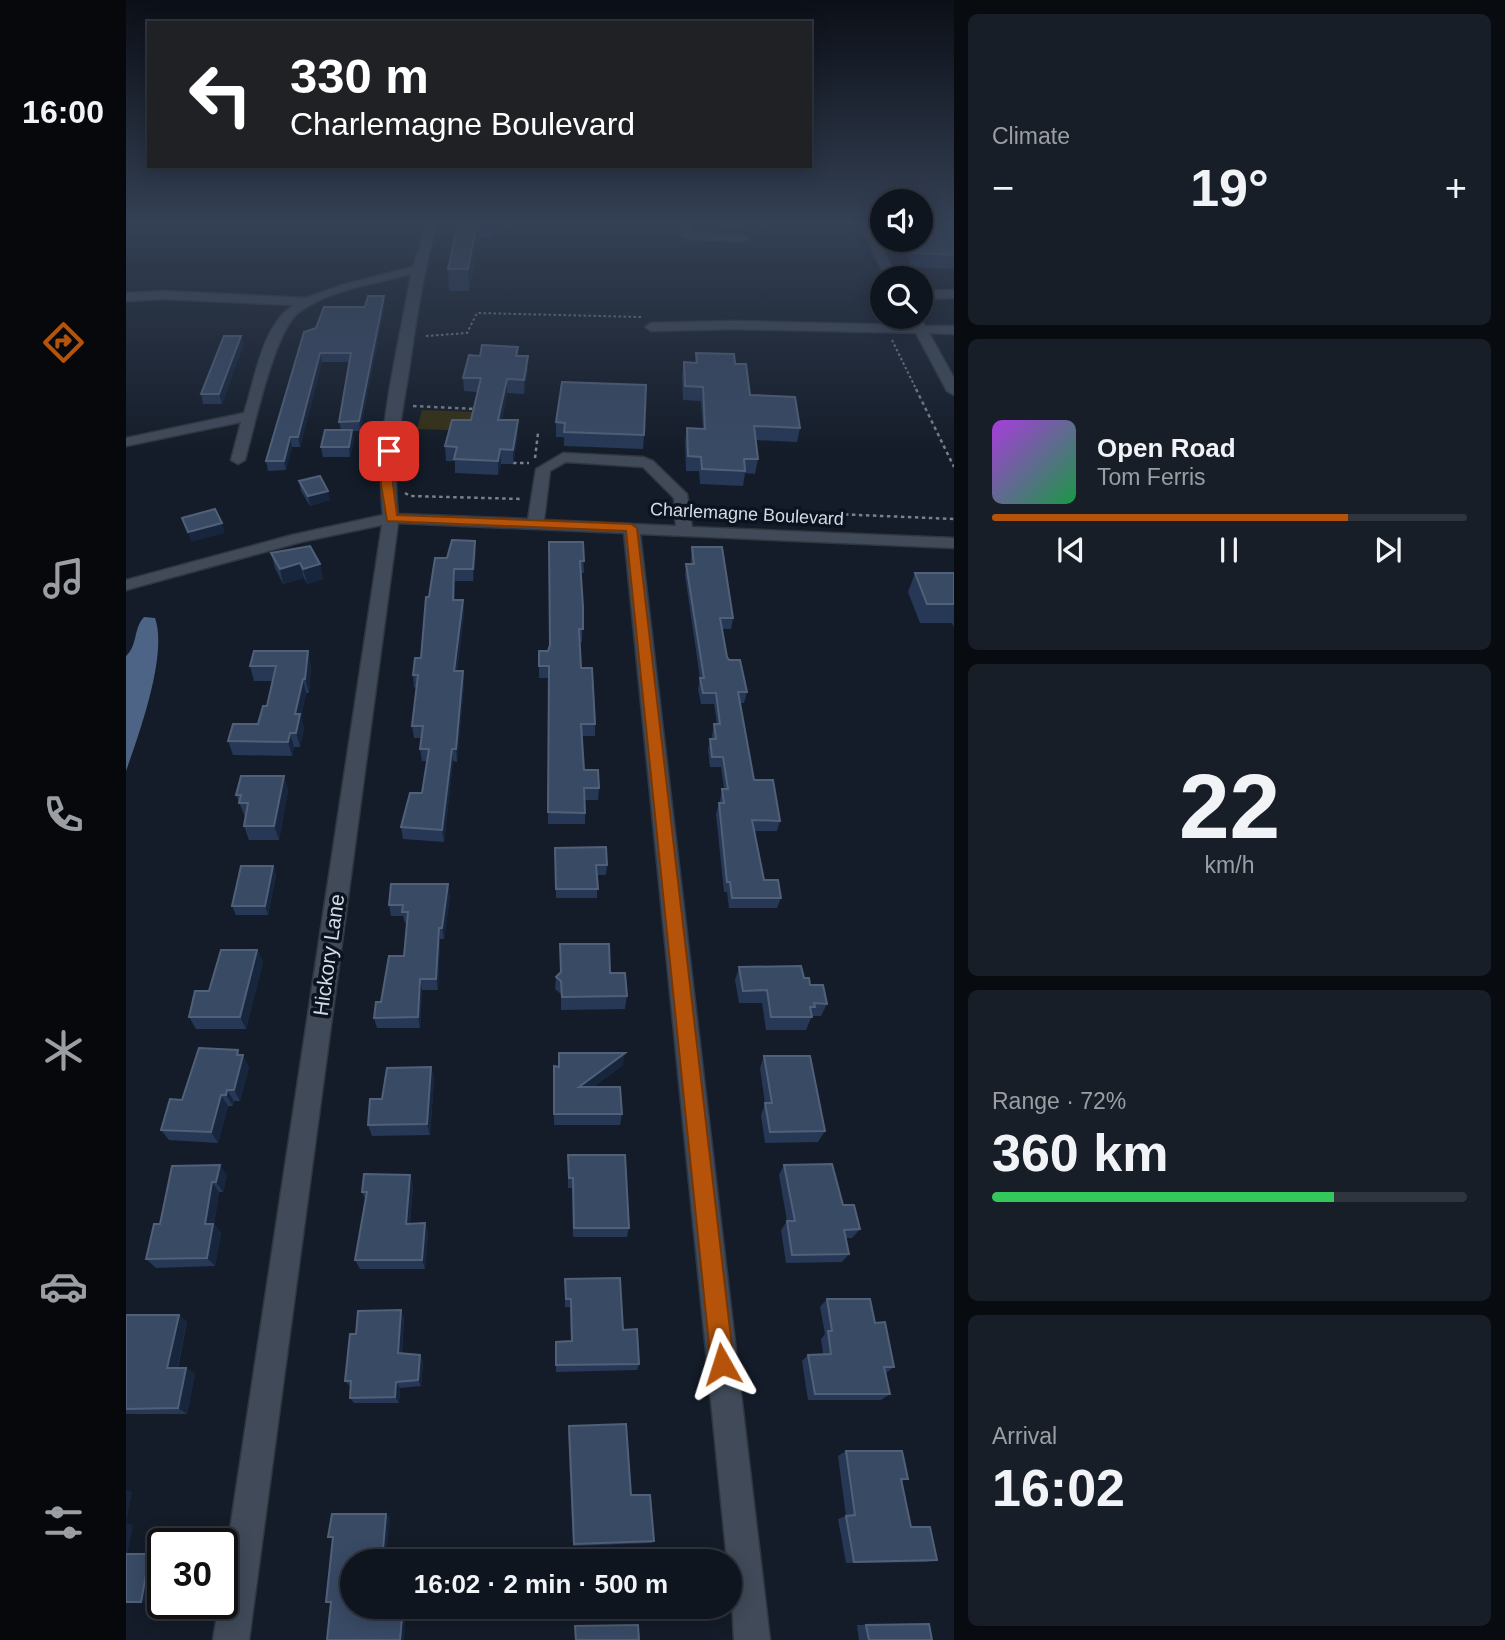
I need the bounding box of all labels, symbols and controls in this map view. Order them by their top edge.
icon: left [175,49,266,140]
text: 330 m [290,49,429,103]
text: 16:00 [22,94,104,130]
text: Charlemagne Boulevard [290,106,635,142]
text: Climate [992,123,1070,149]
text: 19° [1190,159,1269,217]
text: − [992,167,1014,209]
text: + [1445,167,1467,209]
map controls [870,189,933,329]
button: sound [870,189,933,252]
button: search [870,266,933,329]
icon: directions [39,318,88,367]
pin [359,421,419,481]
icon: arrive [370,432,408,470]
text: Open Road [1097,433,1236,463]
text: Tom Ferris [1097,464,1206,490]
street label: Charlemagne Boulevard [650,499,844,529]
icon: previous [1052,531,1090,569]
icon: pause [1210,531,1248,569]
icon: next [1369,531,1407,569]
icon: music [39,554,88,603]
text: 22 [1179,756,1280,857]
icon: phone [39,790,88,839]
text: km/h [1205,852,1254,878]
street label: Hickory Lane [309,893,348,1017]
icon: climate [39,1026,88,1075]
text: Range · 72% [992,1088,1126,1114]
text: 360 km [992,1124,1168,1182]
icon: car [39,1262,88,1311]
position arrow [685,1327,759,1401]
text: Arrival [992,1423,1057,1449]
text: 16:02 [992,1459,1125,1517]
icon: filters [39,1498,88,1547]
speed limit sign: 30 [147,1528,238,1619]
text: 16:02 · 2 min · 500 m [414,1569,668,1599]

